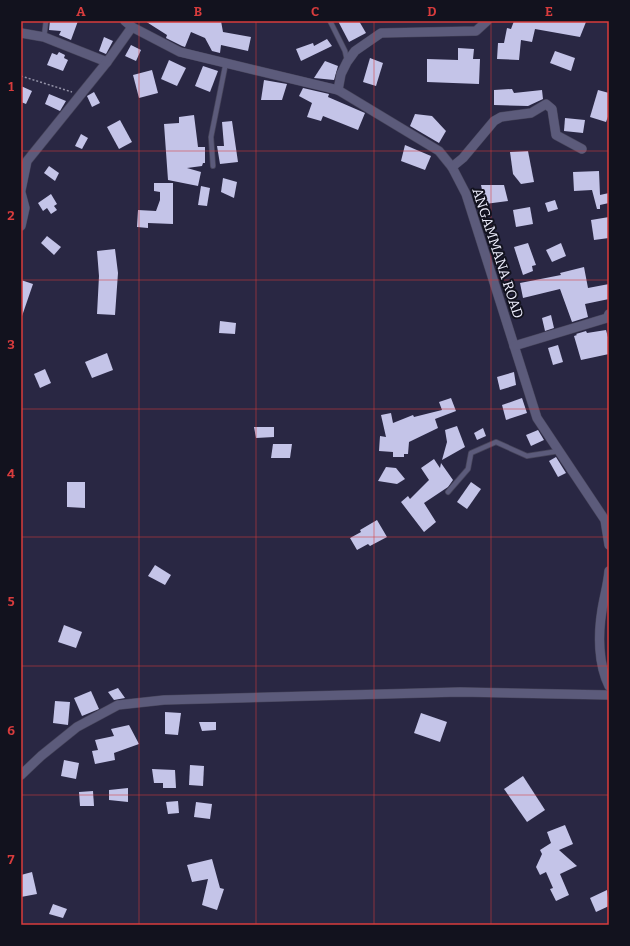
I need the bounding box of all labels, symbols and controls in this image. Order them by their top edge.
text: A [76,4,86,19]
text: B [194,4,202,19]
text: C [311,4,319,19]
text: D [427,4,437,19]
text: E [545,4,553,19]
text: 1 [8,79,14,94]
street label: ANGAMMANA ROAD [468,186,527,321]
text: 2 [7,208,15,223]
text: 3 [7,337,15,352]
text: 4 [7,466,15,481]
text: 5 [7,594,15,609]
text: 6 [7,723,15,738]
text: 7 [8,852,15,867]

